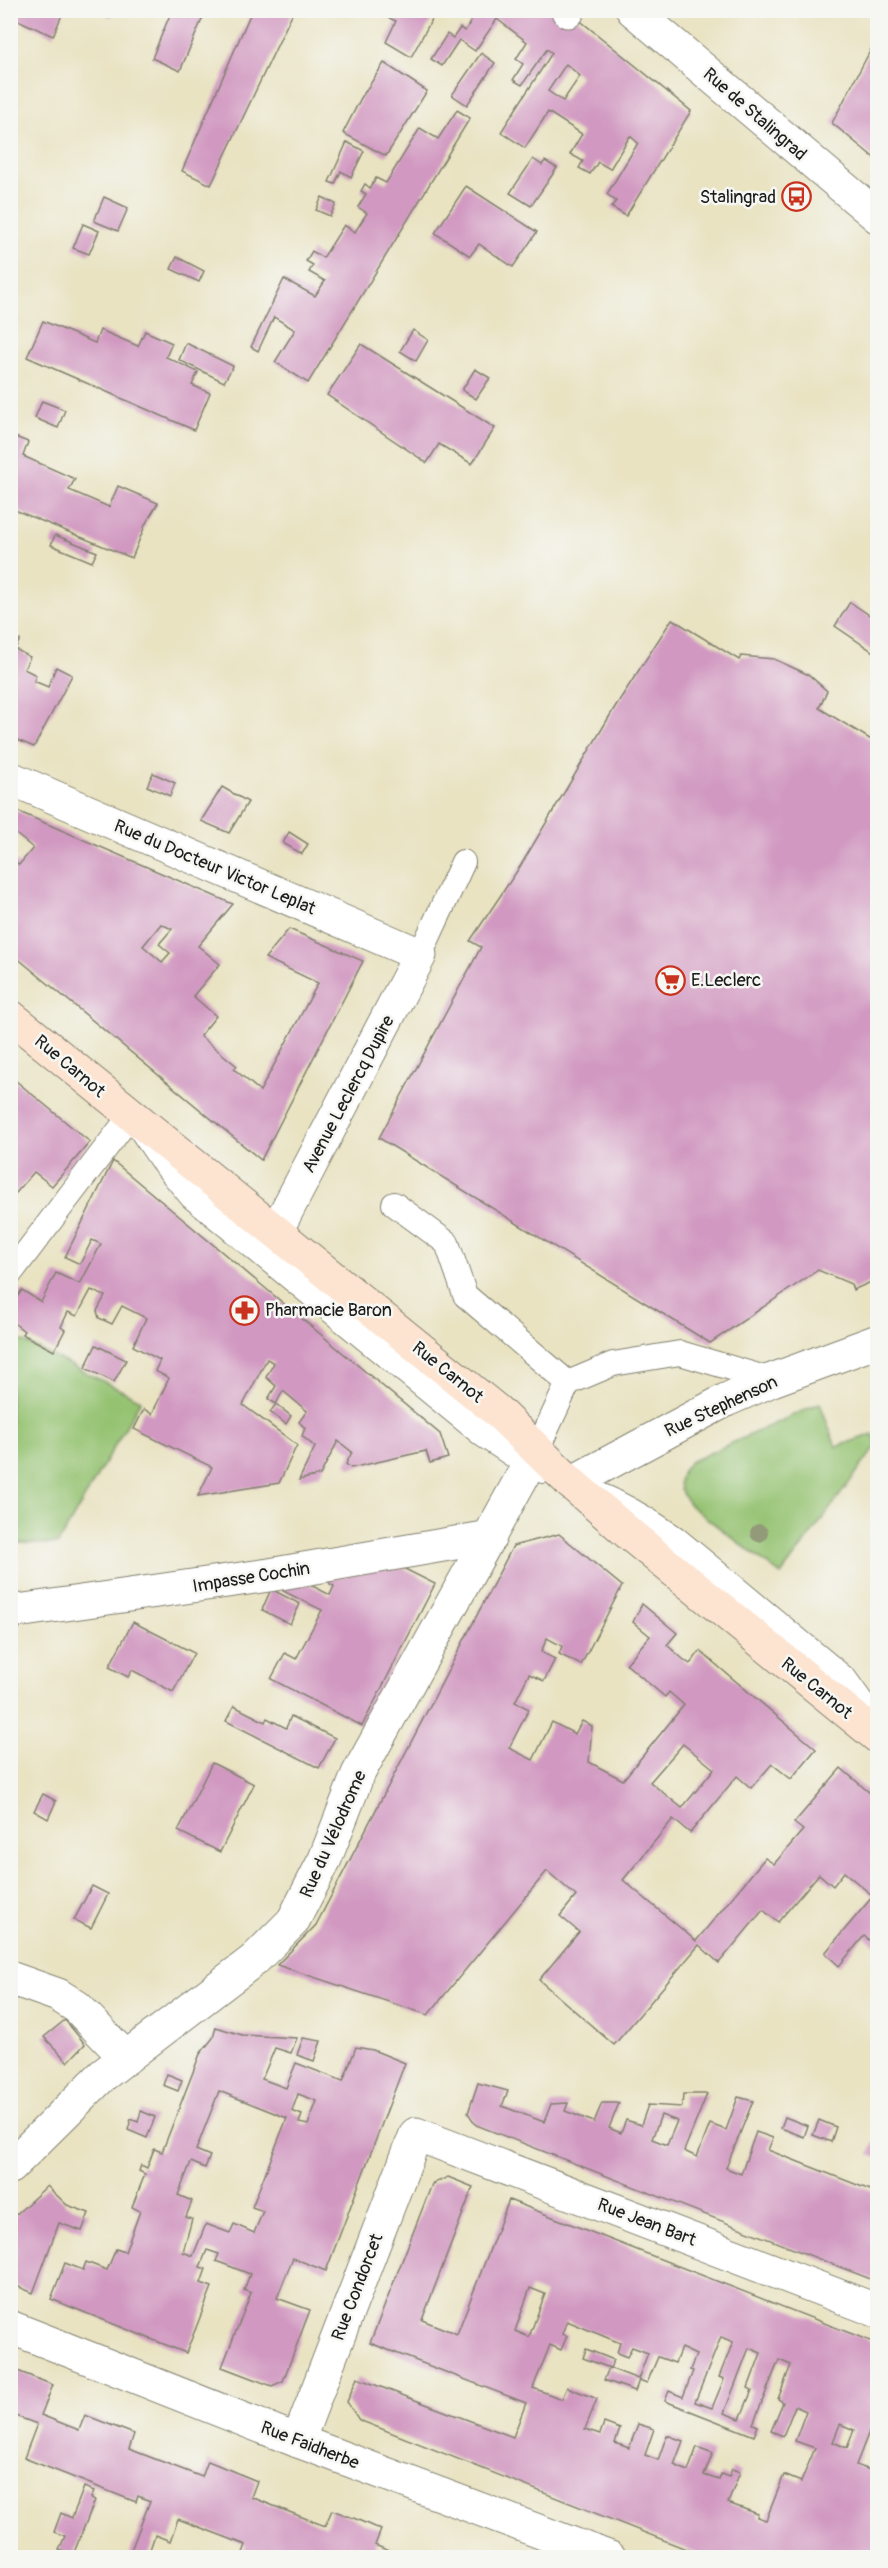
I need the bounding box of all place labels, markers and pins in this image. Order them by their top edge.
bus stop icon: Stalingrad [781,181,813,213]
place label: Stalingrad [700,186,776,209]
supermarket icon: E.Leclerc [654,964,686,996]
place label: E.Leclerc [691,969,761,992]
pharmacy icon: Pharmacie Baron [228,1294,260,1326]
place label: Pharmacie Baron [265,1299,392,1322]

